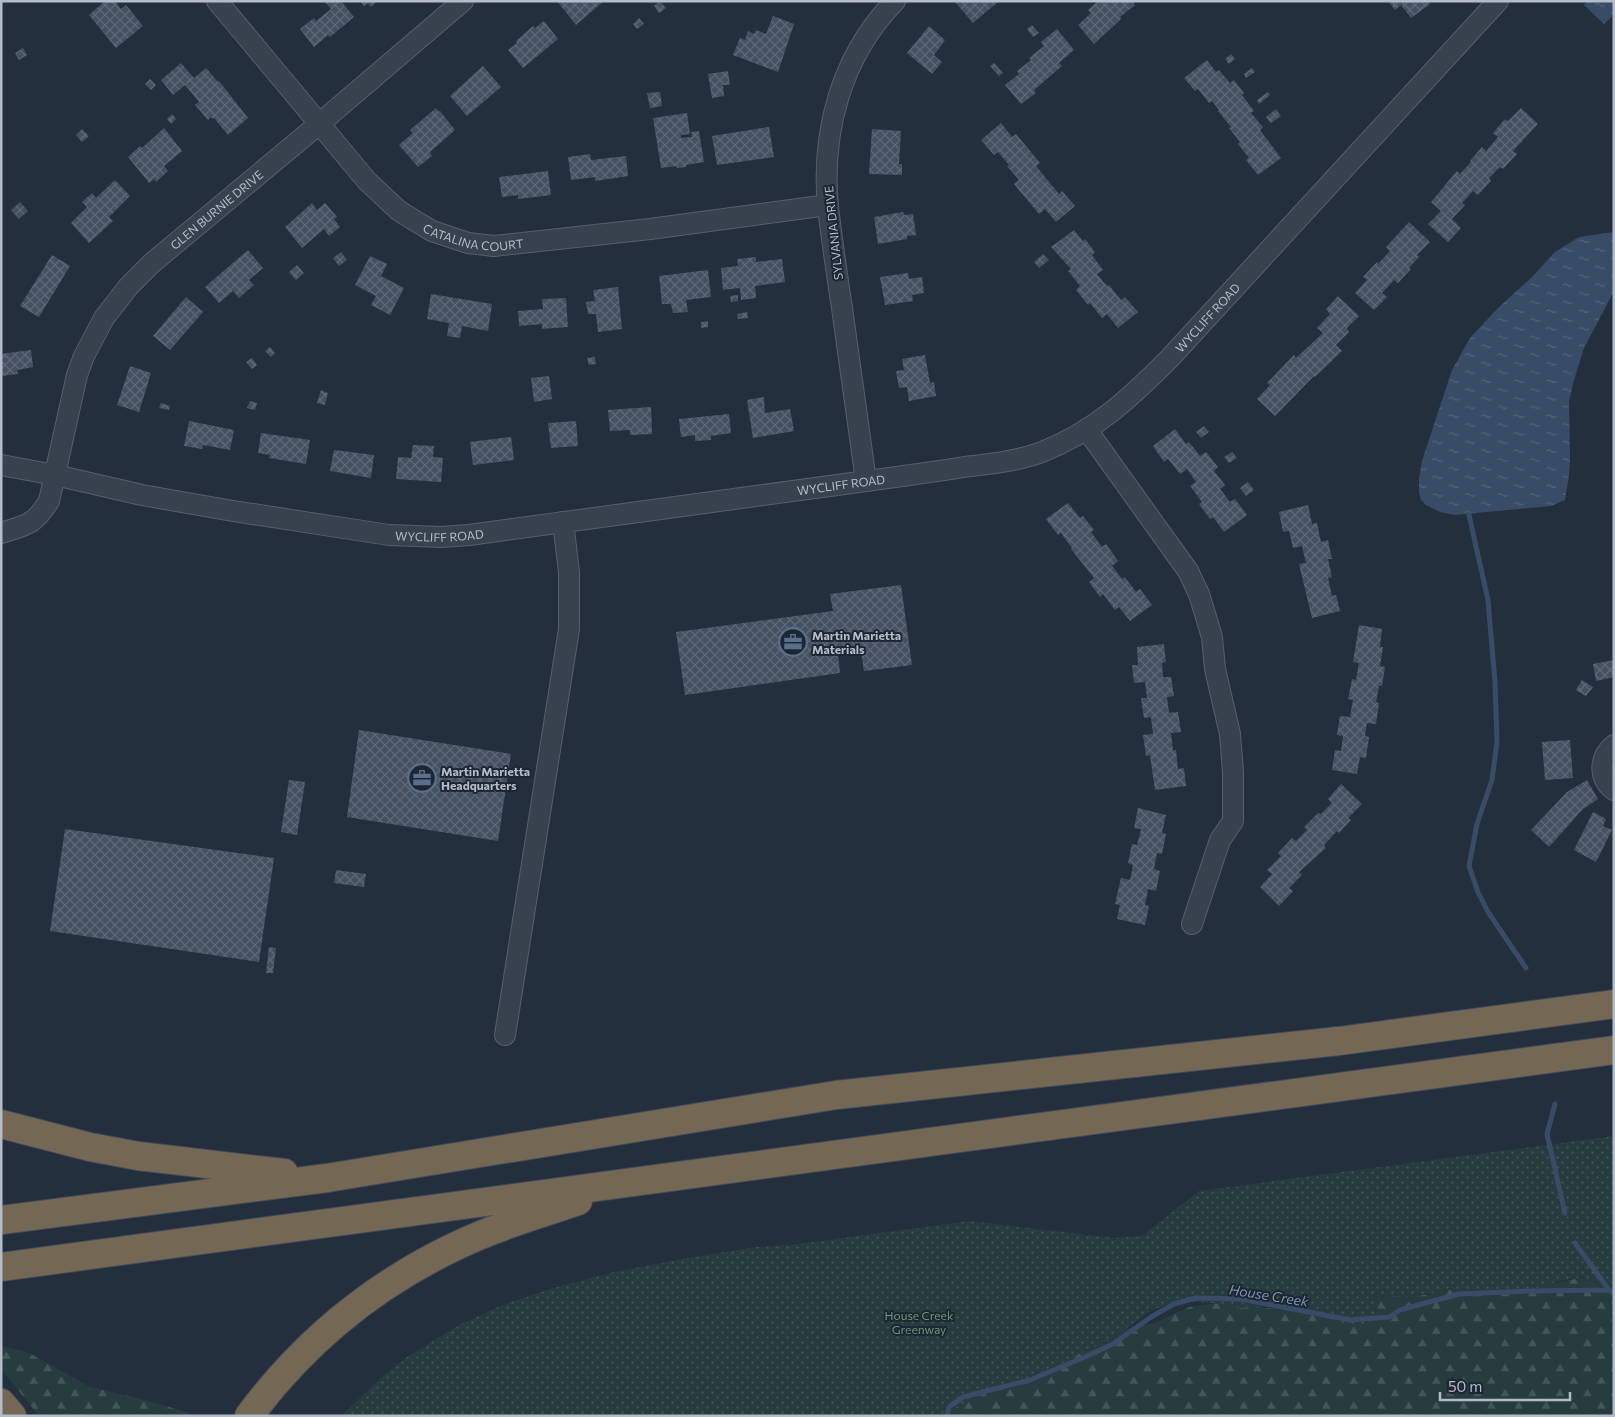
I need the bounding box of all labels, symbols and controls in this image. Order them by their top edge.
street label: GLEN BURNIE DRIVE [167,167,266,252]
street label: SYLVANIA DRIVE [821,185,845,281]
street label: CATALINA COURT [421,220,524,253]
street label: WYCLIFF ROAD [1172,280,1243,355]
street label: WYCLIFF ROAD [796,472,886,497]
street label: WYCLIFF ROAD [395,526,485,544]
office icon: Martin Marietta Materials [778,627,808,657]
place label: Martin Marietta Materials [812,628,901,656]
office icon: Martin Marietta Headquarters [407,763,437,793]
place label: Martin Marietta Headquarters [441,764,530,792]
water label: House Creek [1228,1280,1310,1310]
park label: House Creek Greenway [885,1308,954,1336]
scale bar [1440,1370,1570,1402]
text: 50 m [1448,1377,1482,1395]

